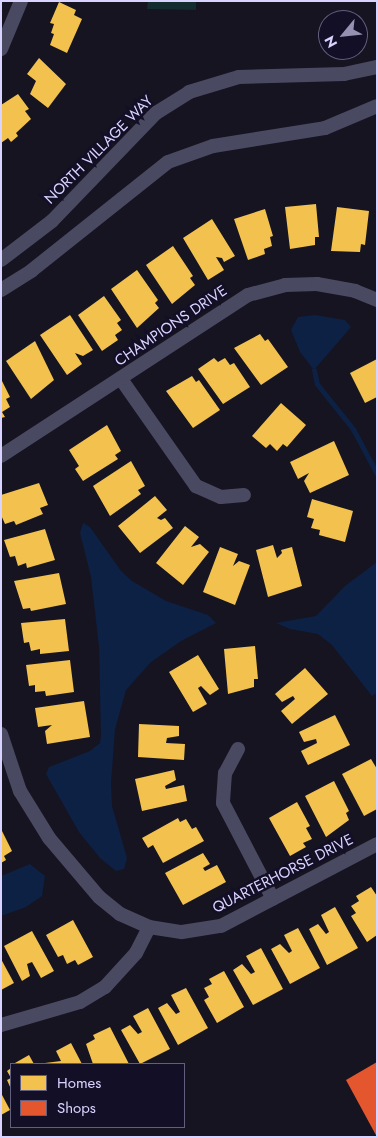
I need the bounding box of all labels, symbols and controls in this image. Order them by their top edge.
north arrow [318,10,368,60]
text: N [319,32,342,51]
street label: NORTH VILLAGE WAY [41,92,157,208]
street label: CHAMPIONS DRIVE [111,282,231,370]
street label: QUARTERHORSE DRIVE [210,831,356,917]
legend [10,1063,185,1128]
text: Homes [57,1072,101,1094]
text: Shops [57,1097,96,1119]

